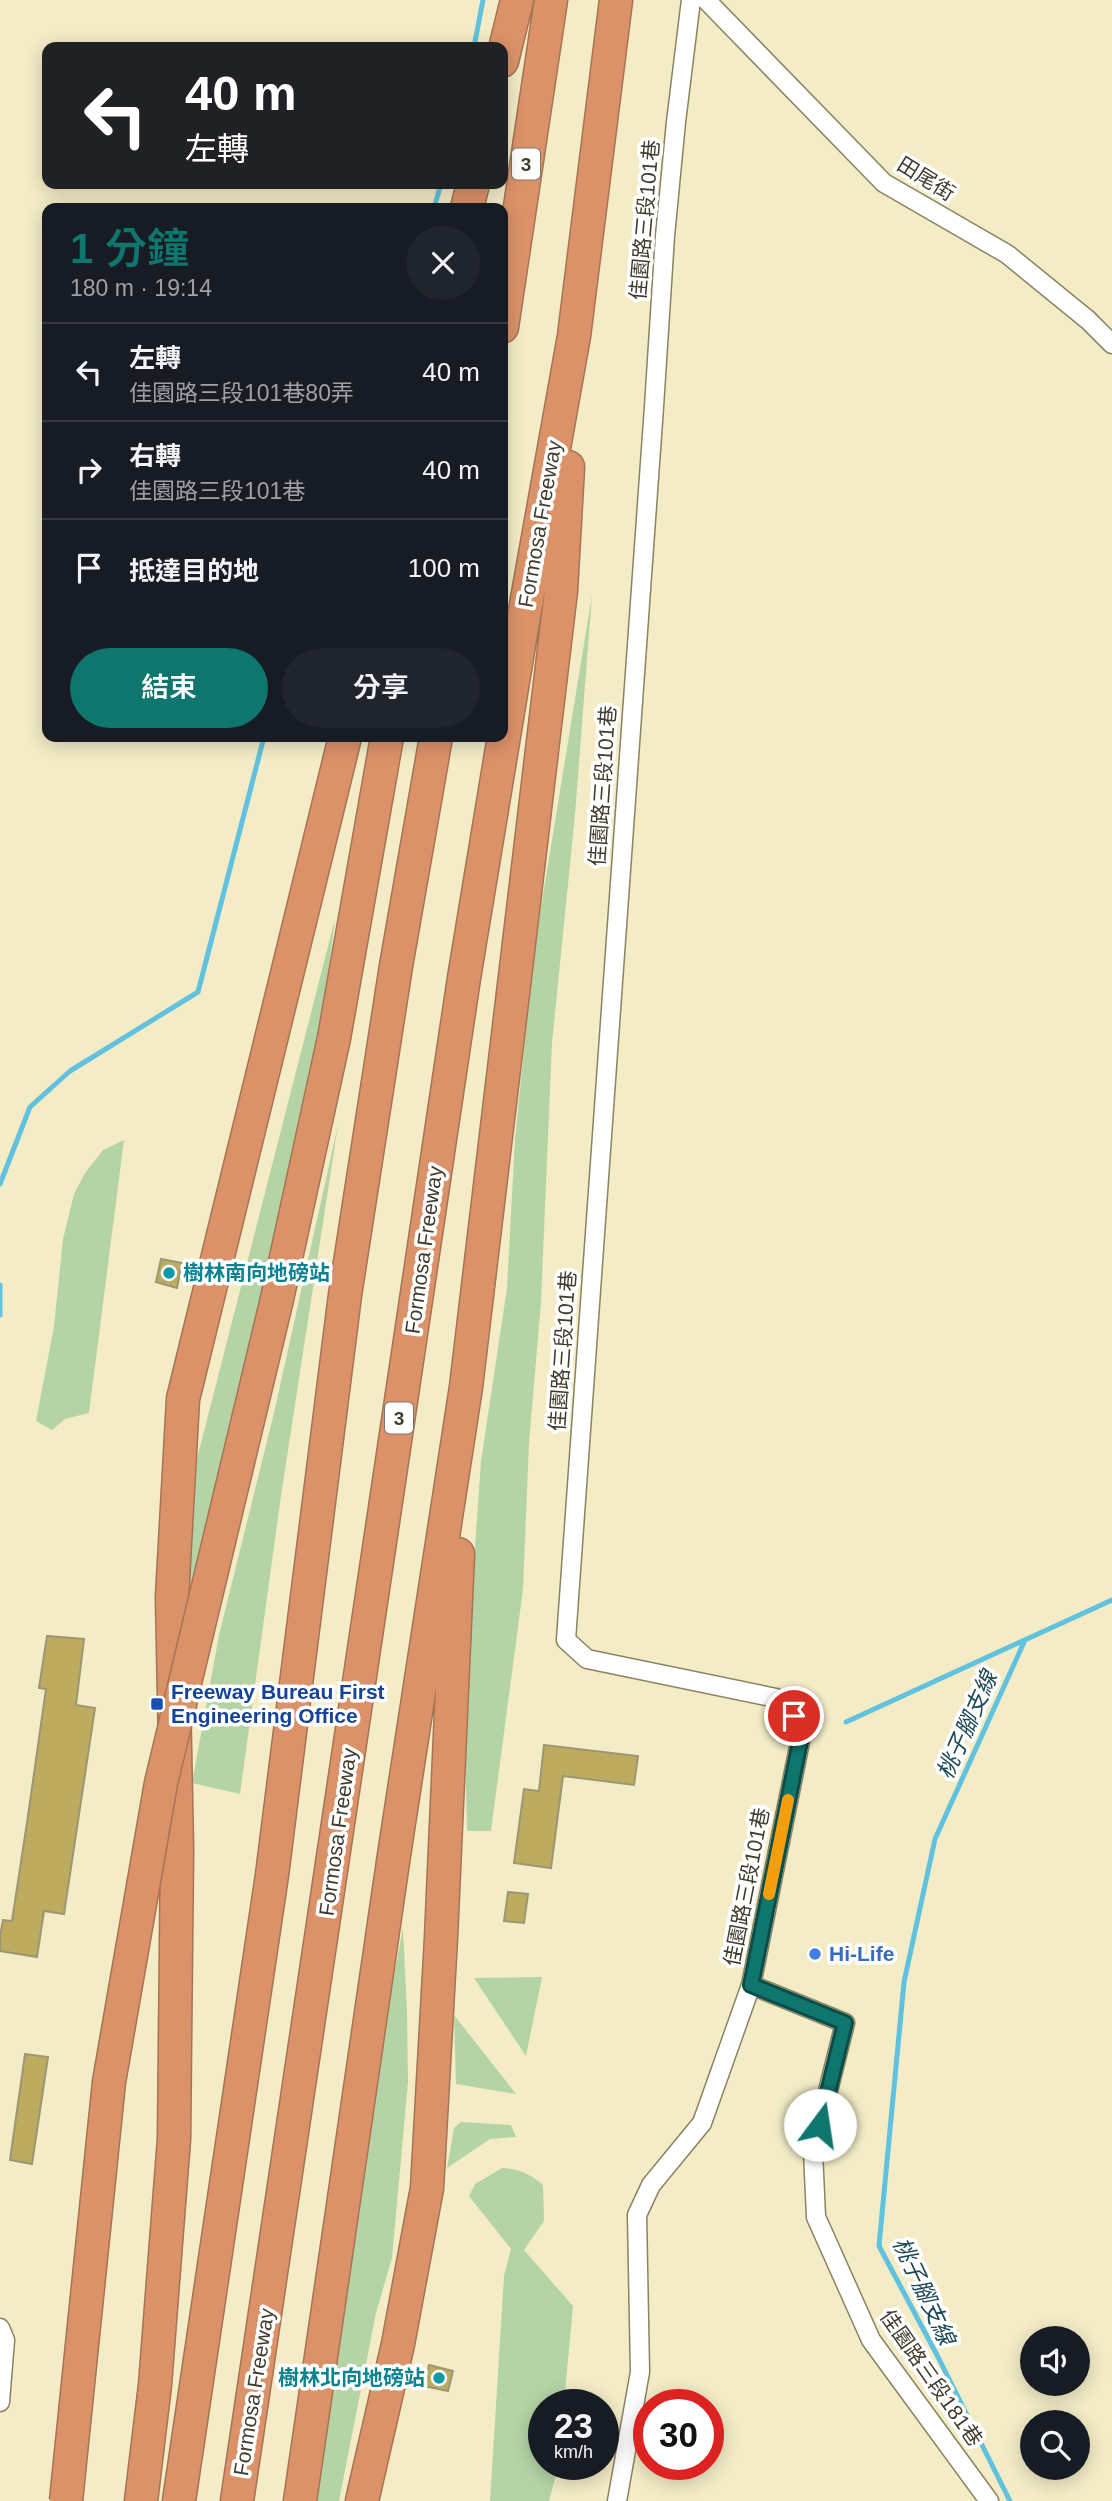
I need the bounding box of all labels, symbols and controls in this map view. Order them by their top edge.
text: 40 m [185,66,297,120]
icon: left [70,70,161,161]
text: 左轉 [185,131,249,167]
street label: 佳園路三段101巷 [626,139,663,301]
road number: 3 [512,148,540,180]
street label: 田尾街 [893,152,959,205]
text: 1 分鐘 [70,225,189,272]
button: close [406,226,480,300]
text: 180 m · 19:14 [70,275,212,301]
text: 左轉 [129,343,181,373]
icon: left [70,353,108,391]
text: 40 m [422,357,480,387]
text: 佳園路三段101巷80弄 [129,380,354,406]
street label: Formosa Freeway [513,438,566,609]
text: 右轉 [129,441,181,471]
icon: right [70,451,108,489]
text: 40 m [422,455,480,485]
text: 佳園路三段101巷 [129,478,305,504]
icon: arrive [70,549,108,587]
text: 100 m [408,553,480,583]
text: 抵達目的地 [129,556,259,586]
button: 結束 [70,648,268,728]
button: 分享 [282,648,480,728]
street label: 佳園路三段101巷 [585,705,620,867]
street label: Formosa Freeway [400,1164,447,1335]
place label: 樹林南向地磅站 [183,1261,330,1284]
marker: 樹林南向地磅站 [161,1265,177,1281]
street label: 佳園路三段101巷 [545,1270,580,1432]
road number: 3 [385,1402,413,1434]
water label: 桃子腳支線 [932,1664,1003,1783]
place label: Freeway Bureau First Engineering Office [171,1680,385,1727]
pin [764,1686,824,1746]
marker: Freeway Bureau First Engineering Office [149,1696,165,1712]
icon: arrive [775,1697,813,1735]
street label: Formosa Freeway [314,1746,361,1917]
street label: 佳園路三段101巷 [720,1806,773,1968]
place label: Hi-Life [829,1942,894,1965]
marker: Hi-Life [807,1946,823,1962]
position arrow [783,2088,857,2162]
water label: 桃子腳支線 [888,2233,961,2351]
street label: 佳園路三段181巷 [876,2305,987,2450]
street label: Formosa Freeway [229,2306,278,2477]
map controls [1020,2326,1090,2480]
button: sound [1020,2326,1090,2396]
place label: 樹林北向地磅站 [278,2366,425,2389]
marker: 樹林北向地磅站 [431,2370,447,2386]
speed limit sign: 30 [633,2389,724,2480]
text: 23 [554,2406,593,2445]
button: search [1020,2410,1090,2480]
text: km/h [554,2442,593,2462]

